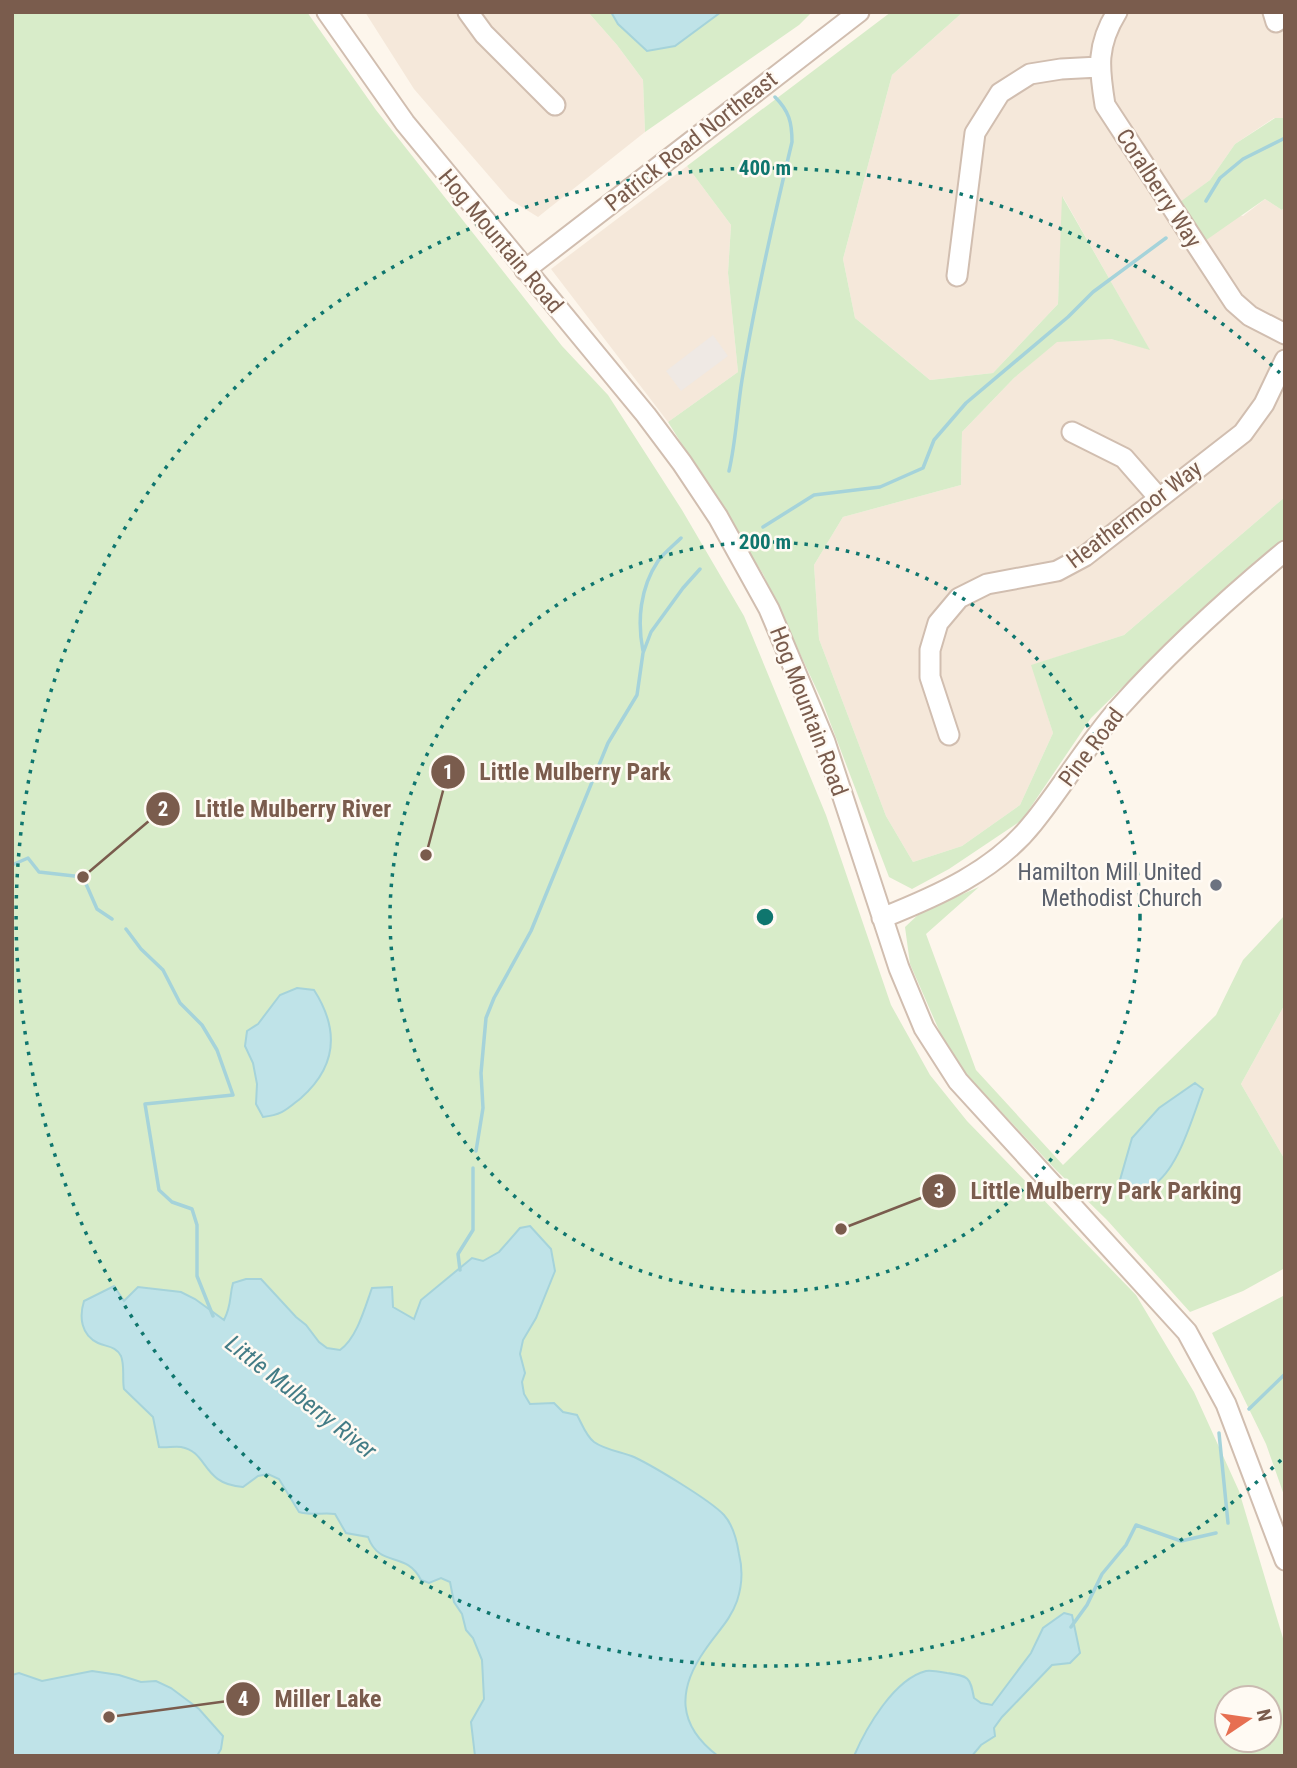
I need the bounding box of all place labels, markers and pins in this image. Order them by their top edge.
callout: Little Mulberry Park [431,749,685,794]
callout: Little Mulberry River [145,786,405,831]
place label: Hamilton Mill United Methodist Church [1017,859,1202,912]
marker: Hamilton Mill United Methodist Church [1208,877,1224,893]
centre of rings [753,905,777,929]
callout: Little Mulberry Park Parking [922,1169,1256,1214]
callout: Miller Lake [225,1676,395,1721]

